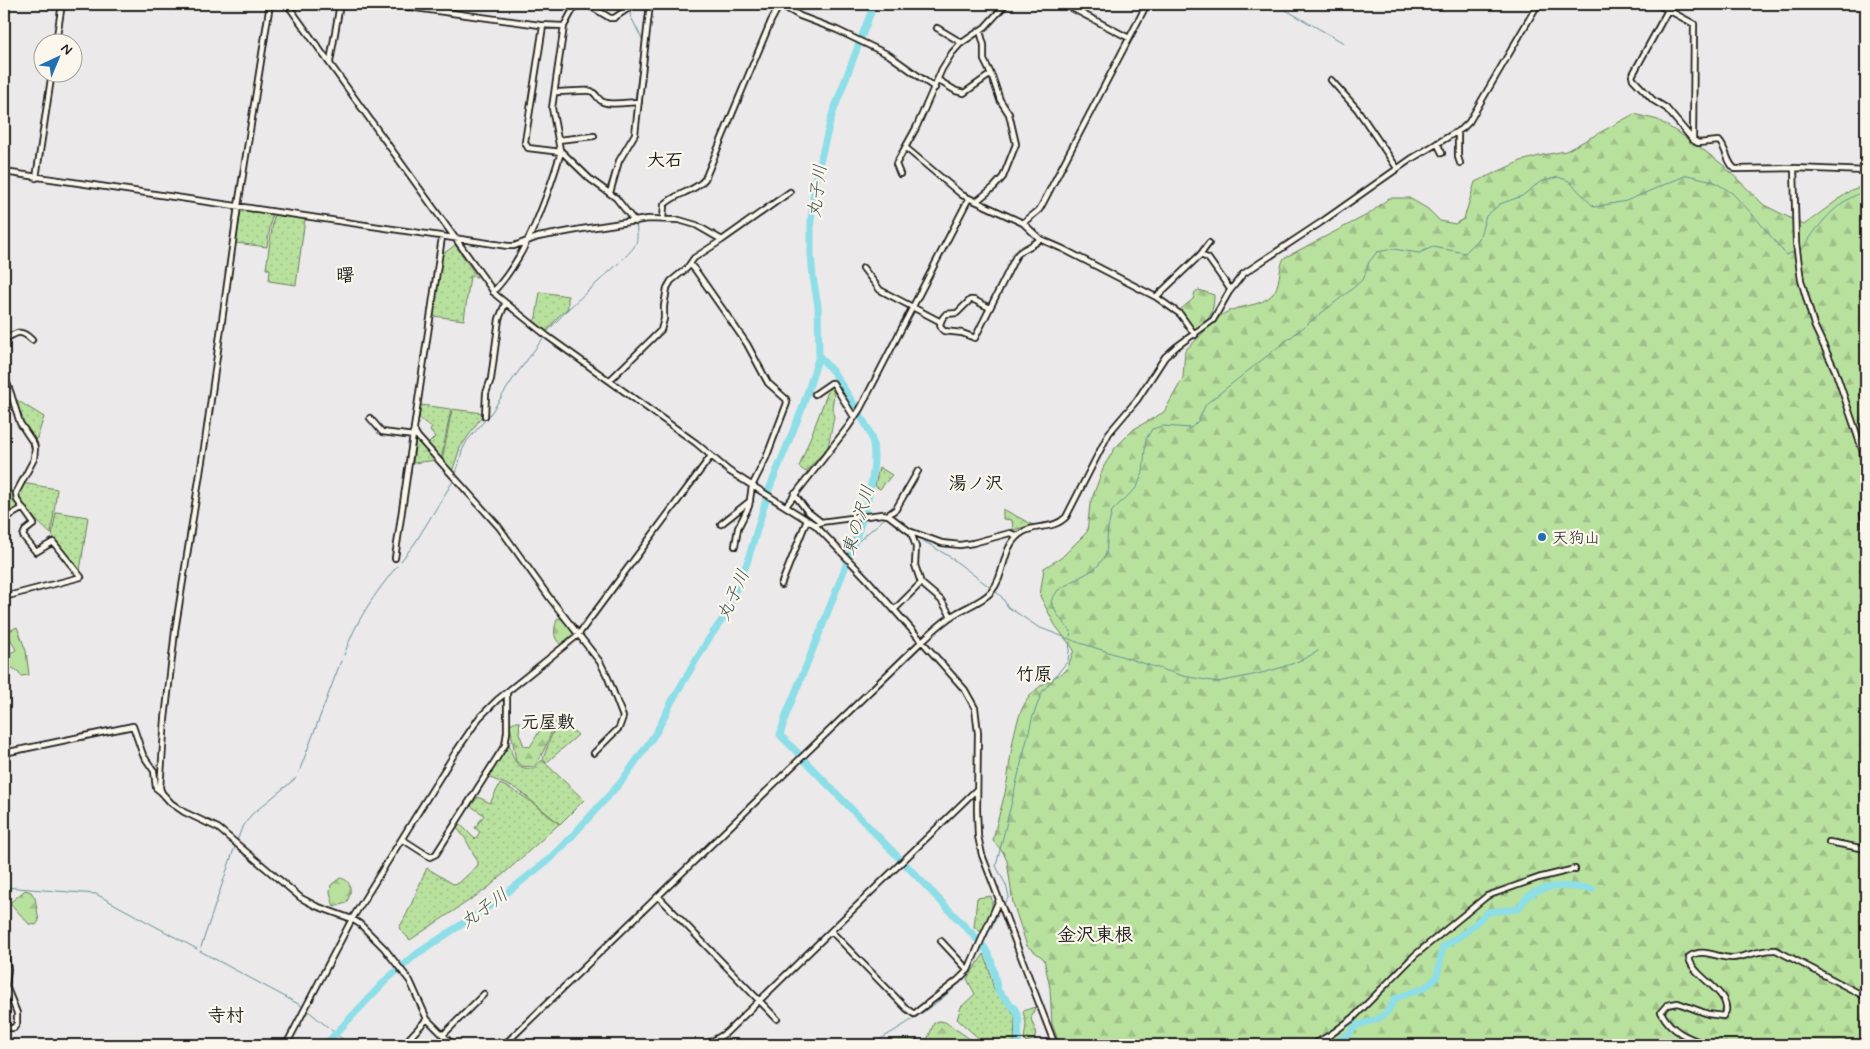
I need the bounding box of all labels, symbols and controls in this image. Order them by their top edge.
north arrow [32,32,82,82]
text: N [57,40,76,59]
district label: 大石 [647,149,683,173]
water label: 丸子川 [803,163,833,219]
district label: 曙 [336,264,354,288]
district label: 湯ノ沢 [949,472,1003,496]
water label: 東の沢川 [837,482,881,558]
place label: 天狗山 [1552,528,1600,549]
marker: 天狗山 [1536,531,1548,543]
water label: 丸子川 [712,566,756,625]
district label: 竹原 [1016,663,1052,687]
district label: 元屋敷 [521,711,575,735]
water label: 丸子川 [456,883,513,934]
district label: 金沢東根 [1057,923,1133,948]
district label: 寺村 [208,1004,244,1028]

